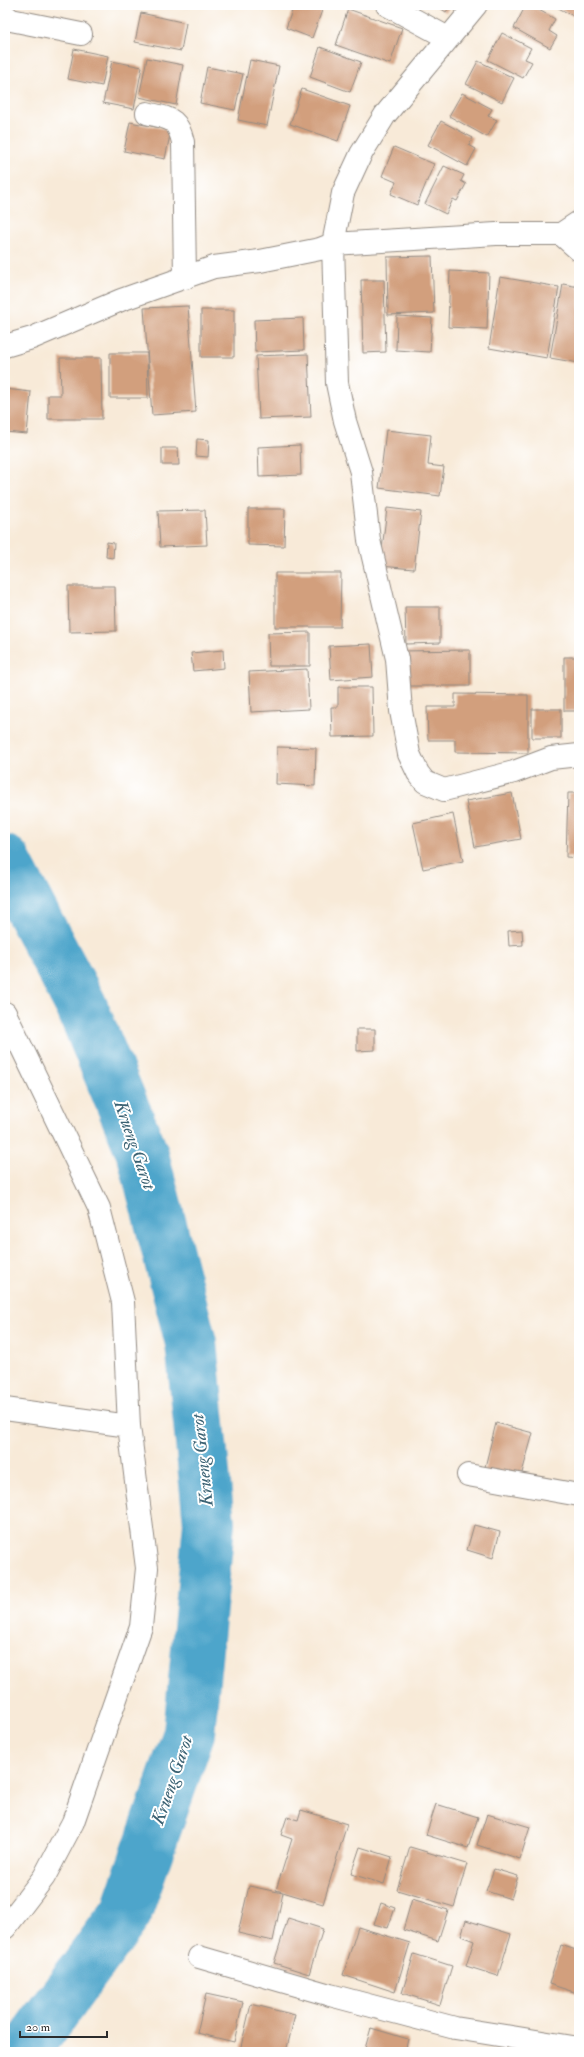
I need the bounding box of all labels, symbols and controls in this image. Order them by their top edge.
water label: Krueng Garot [108,1097,161,1194]
water label: Krueng Garot [186,1412,219,1508]
water label: Krueng Garot [146,1732,199,1829]
scale bar [20,2013,107,2039]
text: 20 m [26,2020,51,2035]

